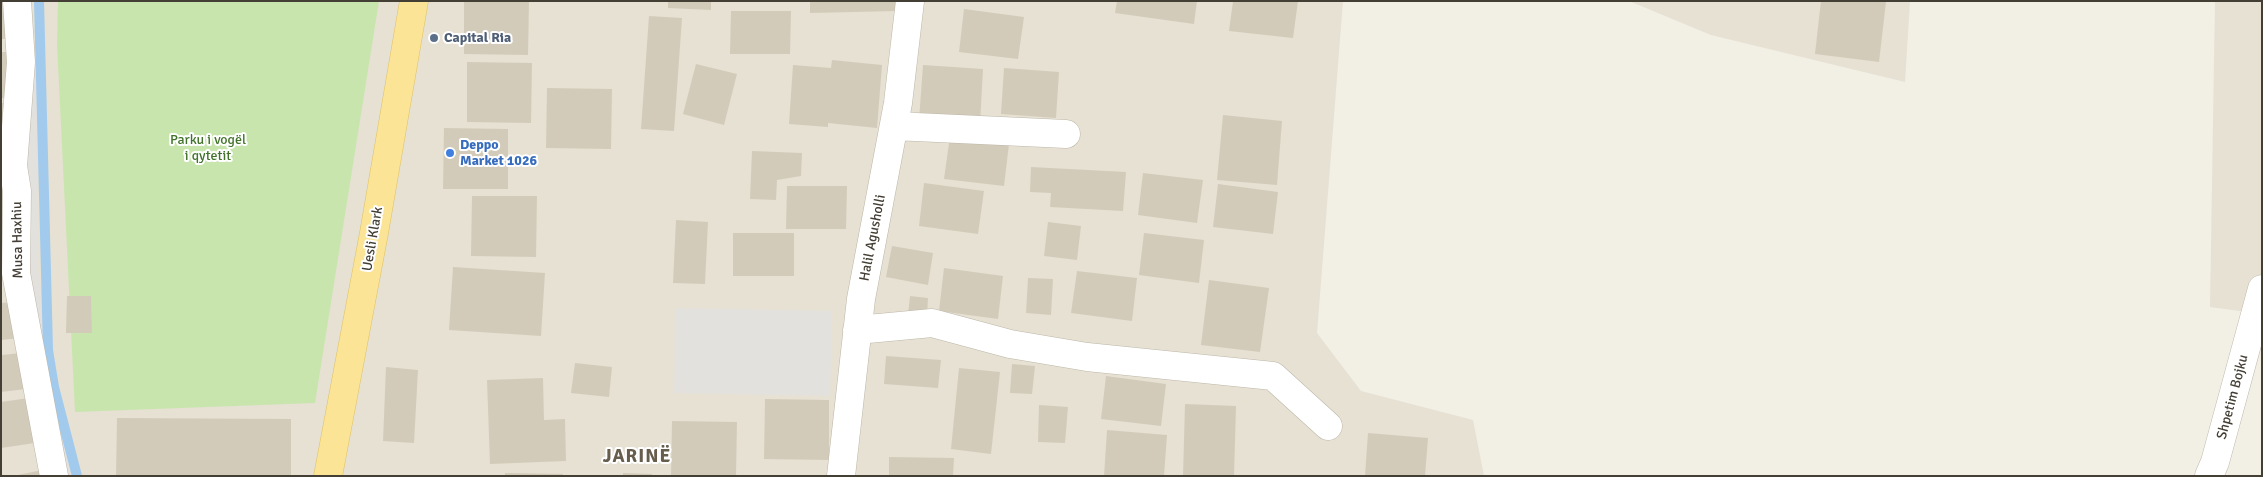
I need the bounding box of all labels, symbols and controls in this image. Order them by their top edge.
place label: Capital Ria [444,30,511,46]
marker: Capital Ria [428,32,440,44]
park label: Parku i vogël i qytetit [170,132,246,164]
place label: Deppo Market 1026 [460,137,537,170]
marker: Deppo Market 1026 [444,147,456,159]
street label: Halil Agusholli [856,193,890,283]
street label: Musa Haxhiu [9,201,27,279]
street label: Uesli Klark [359,205,387,273]
street label: Shpetim Bojku [2214,353,2252,441]
district label: JARINË [602,446,672,468]

